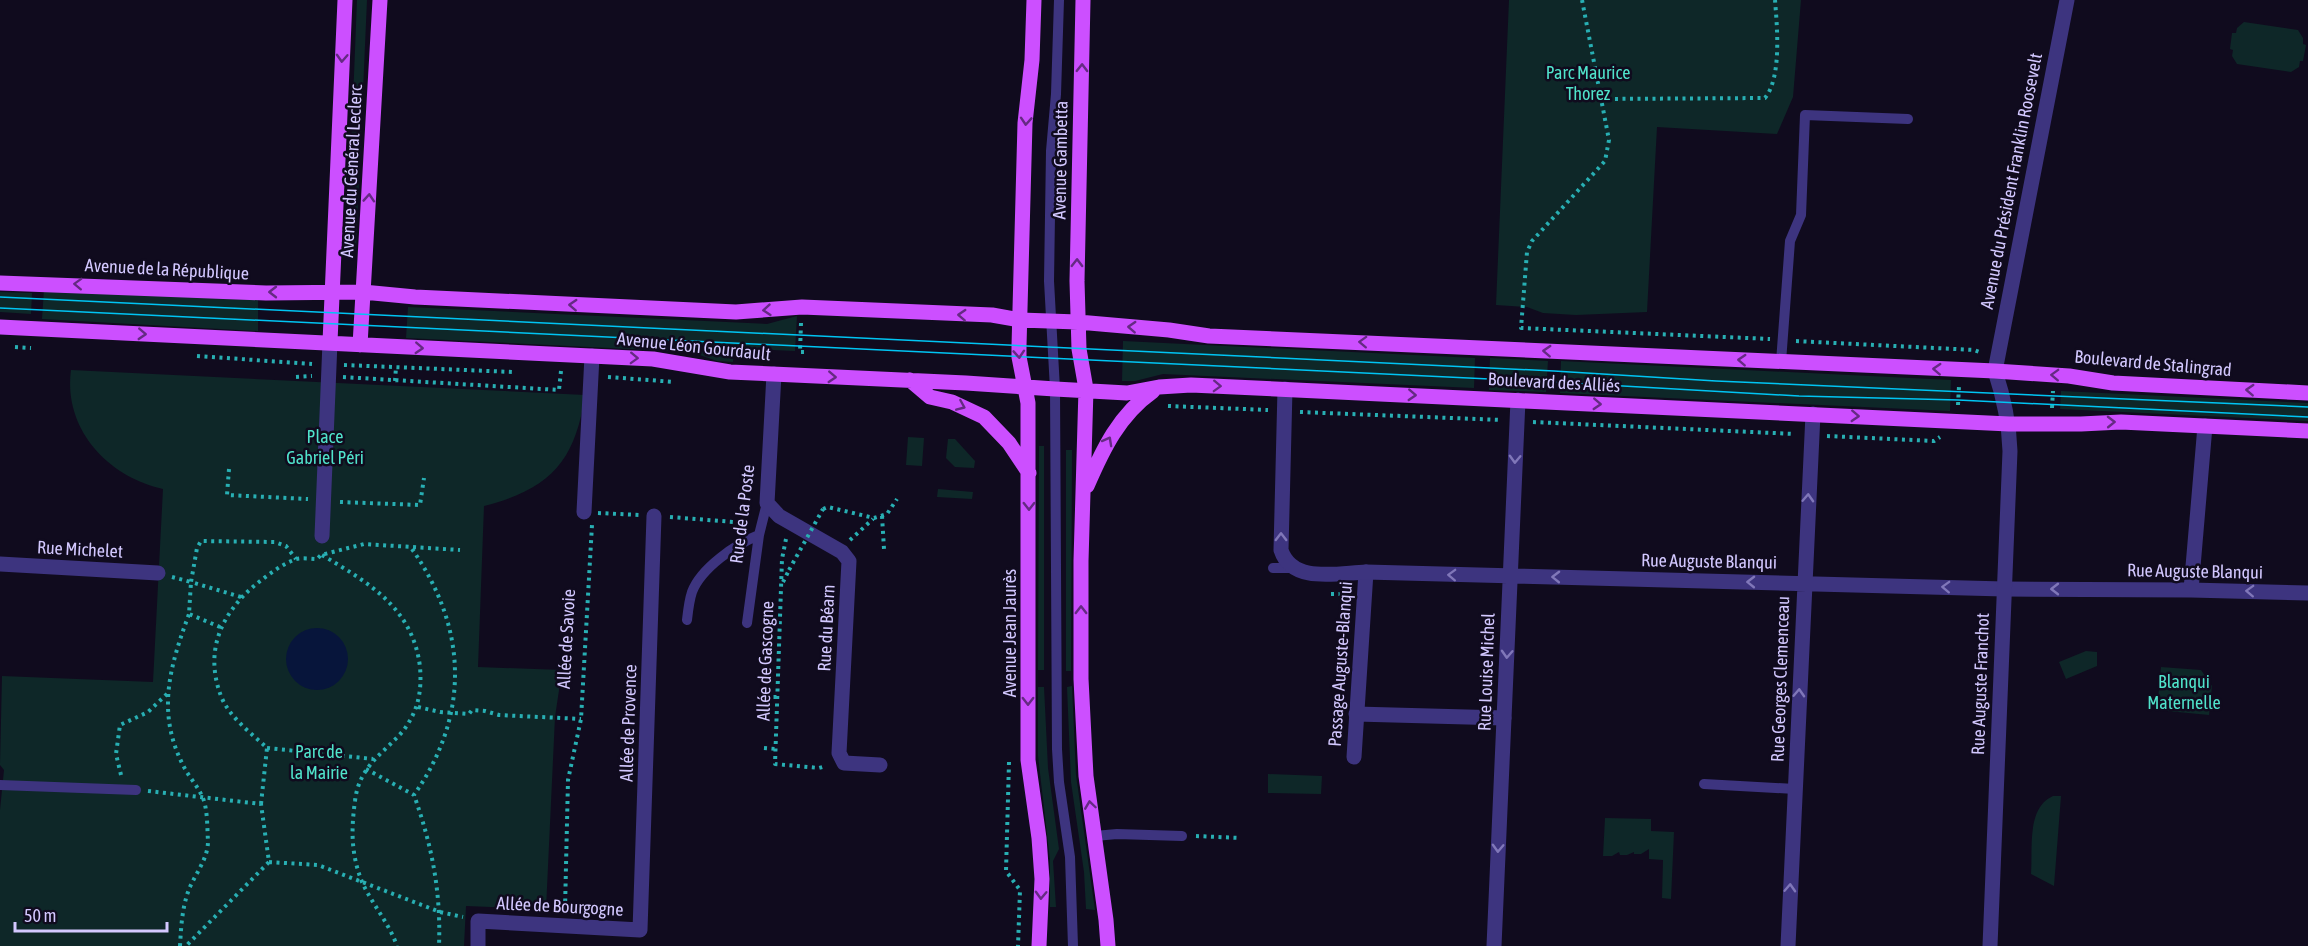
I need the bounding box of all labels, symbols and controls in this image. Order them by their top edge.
street label: Avenue du Président Franklin Roosevelt [1976,51,2046,311]
one-way arrow [336,54,349,63]
park label: Parc Maurice Thorez [1546,62,1630,104]
one-way arrow [1076,64,1088,73]
street label: Avenue du Général Leclerc [336,83,366,258]
street label: Avenue Gambetta [1048,101,1072,219]
one-way arrow [1019,117,1032,126]
one-way arrow [362,193,375,202]
street label: Avenue de la République [84,254,250,284]
one-way arrow [1071,259,1083,268]
one-way arrow [74,278,83,291]
one-way arrow [268,286,277,299]
one-way arrow [568,298,577,311]
one-way arrow [763,303,772,316]
one-way arrow [958,309,967,322]
one-way arrow [1127,321,1136,334]
street label: Avenue Léon Gourdault [616,327,772,365]
one-way arrow [138,328,147,341]
one-way arrow [1358,336,1367,349]
one-way arrow [414,342,423,355]
one-way arrow [1543,344,1552,357]
street label: Boulevard de Stalingrad [2074,346,2232,380]
one-way arrow [1013,349,1026,358]
one-way arrow [630,351,639,364]
one-way arrow [1737,353,1746,366]
one-way arrow [1932,362,1941,375]
street label: Boulevard des Alliés [1487,368,1621,396]
one-way arrow [2051,369,2060,382]
one-way arrow [828,370,837,383]
one-way arrow [1213,380,1222,393]
one-way arrow [2245,383,2254,396]
one-way arrow [1408,389,1417,402]
one-way arrow [1593,397,1602,410]
one-way arrow [955,399,966,411]
one-way arrow [1850,409,1859,422]
one-way arrow [2106,416,2115,428]
park label: Place Gabriel Péri [286,426,364,468]
one-way arrow [1101,437,1112,447]
one-way arrow [1509,454,1521,463]
street label: Rue de la Poste [726,463,758,565]
one-way arrow [1801,493,1814,502]
one-way arrow [1023,501,1035,510]
one-way arrow [1275,532,1287,541]
street label: Rue Michelet [36,536,124,562]
street label: Rue Auguste Blanqui [1641,549,1777,573]
street label: Rue Auguste Blanqui [2127,559,2263,583]
street label: Avenue Jean Jaurès [999,569,1020,697]
one-way arrow [1447,569,1456,582]
one-way arrow [1552,571,1561,583]
one-way arrow [1747,576,1756,588]
street label: Passage Auguste-Blanqui [1324,581,1356,747]
one-way arrow [1941,581,1950,593]
one-way arrow [2050,583,2059,595]
street label: Rue du Béarn [813,584,839,672]
one-way arrow [2245,585,2254,598]
street label: Allée de Savoie [553,589,579,689]
street label: Rue Georges Clemenceau [1767,596,1793,762]
street label: Allée de Gascogne [752,601,778,721]
one-way arrow [1075,606,1087,615]
street label: Rue Louise Michel [1473,612,1499,731]
street label: Rue Auguste Franchot [1967,613,1993,755]
one-way arrow [1500,649,1513,658]
street label: Allée de Provence [615,664,641,782]
park label: Blanqui Maternelle [2147,671,2221,713]
one-way arrow [1792,688,1805,697]
one-way arrow [1022,696,1034,705]
park label: Parc de la Mairie [290,741,348,783]
one-way arrow [1085,800,1097,809]
one-way arrow [1492,844,1505,853]
one-way arrow [1784,883,1797,892]
one-way arrow [1035,890,1047,899]
street label: Allée de Bourgogne [496,892,624,920]
scale bar [15,895,166,933]
text: 50 m [24,905,56,926]

